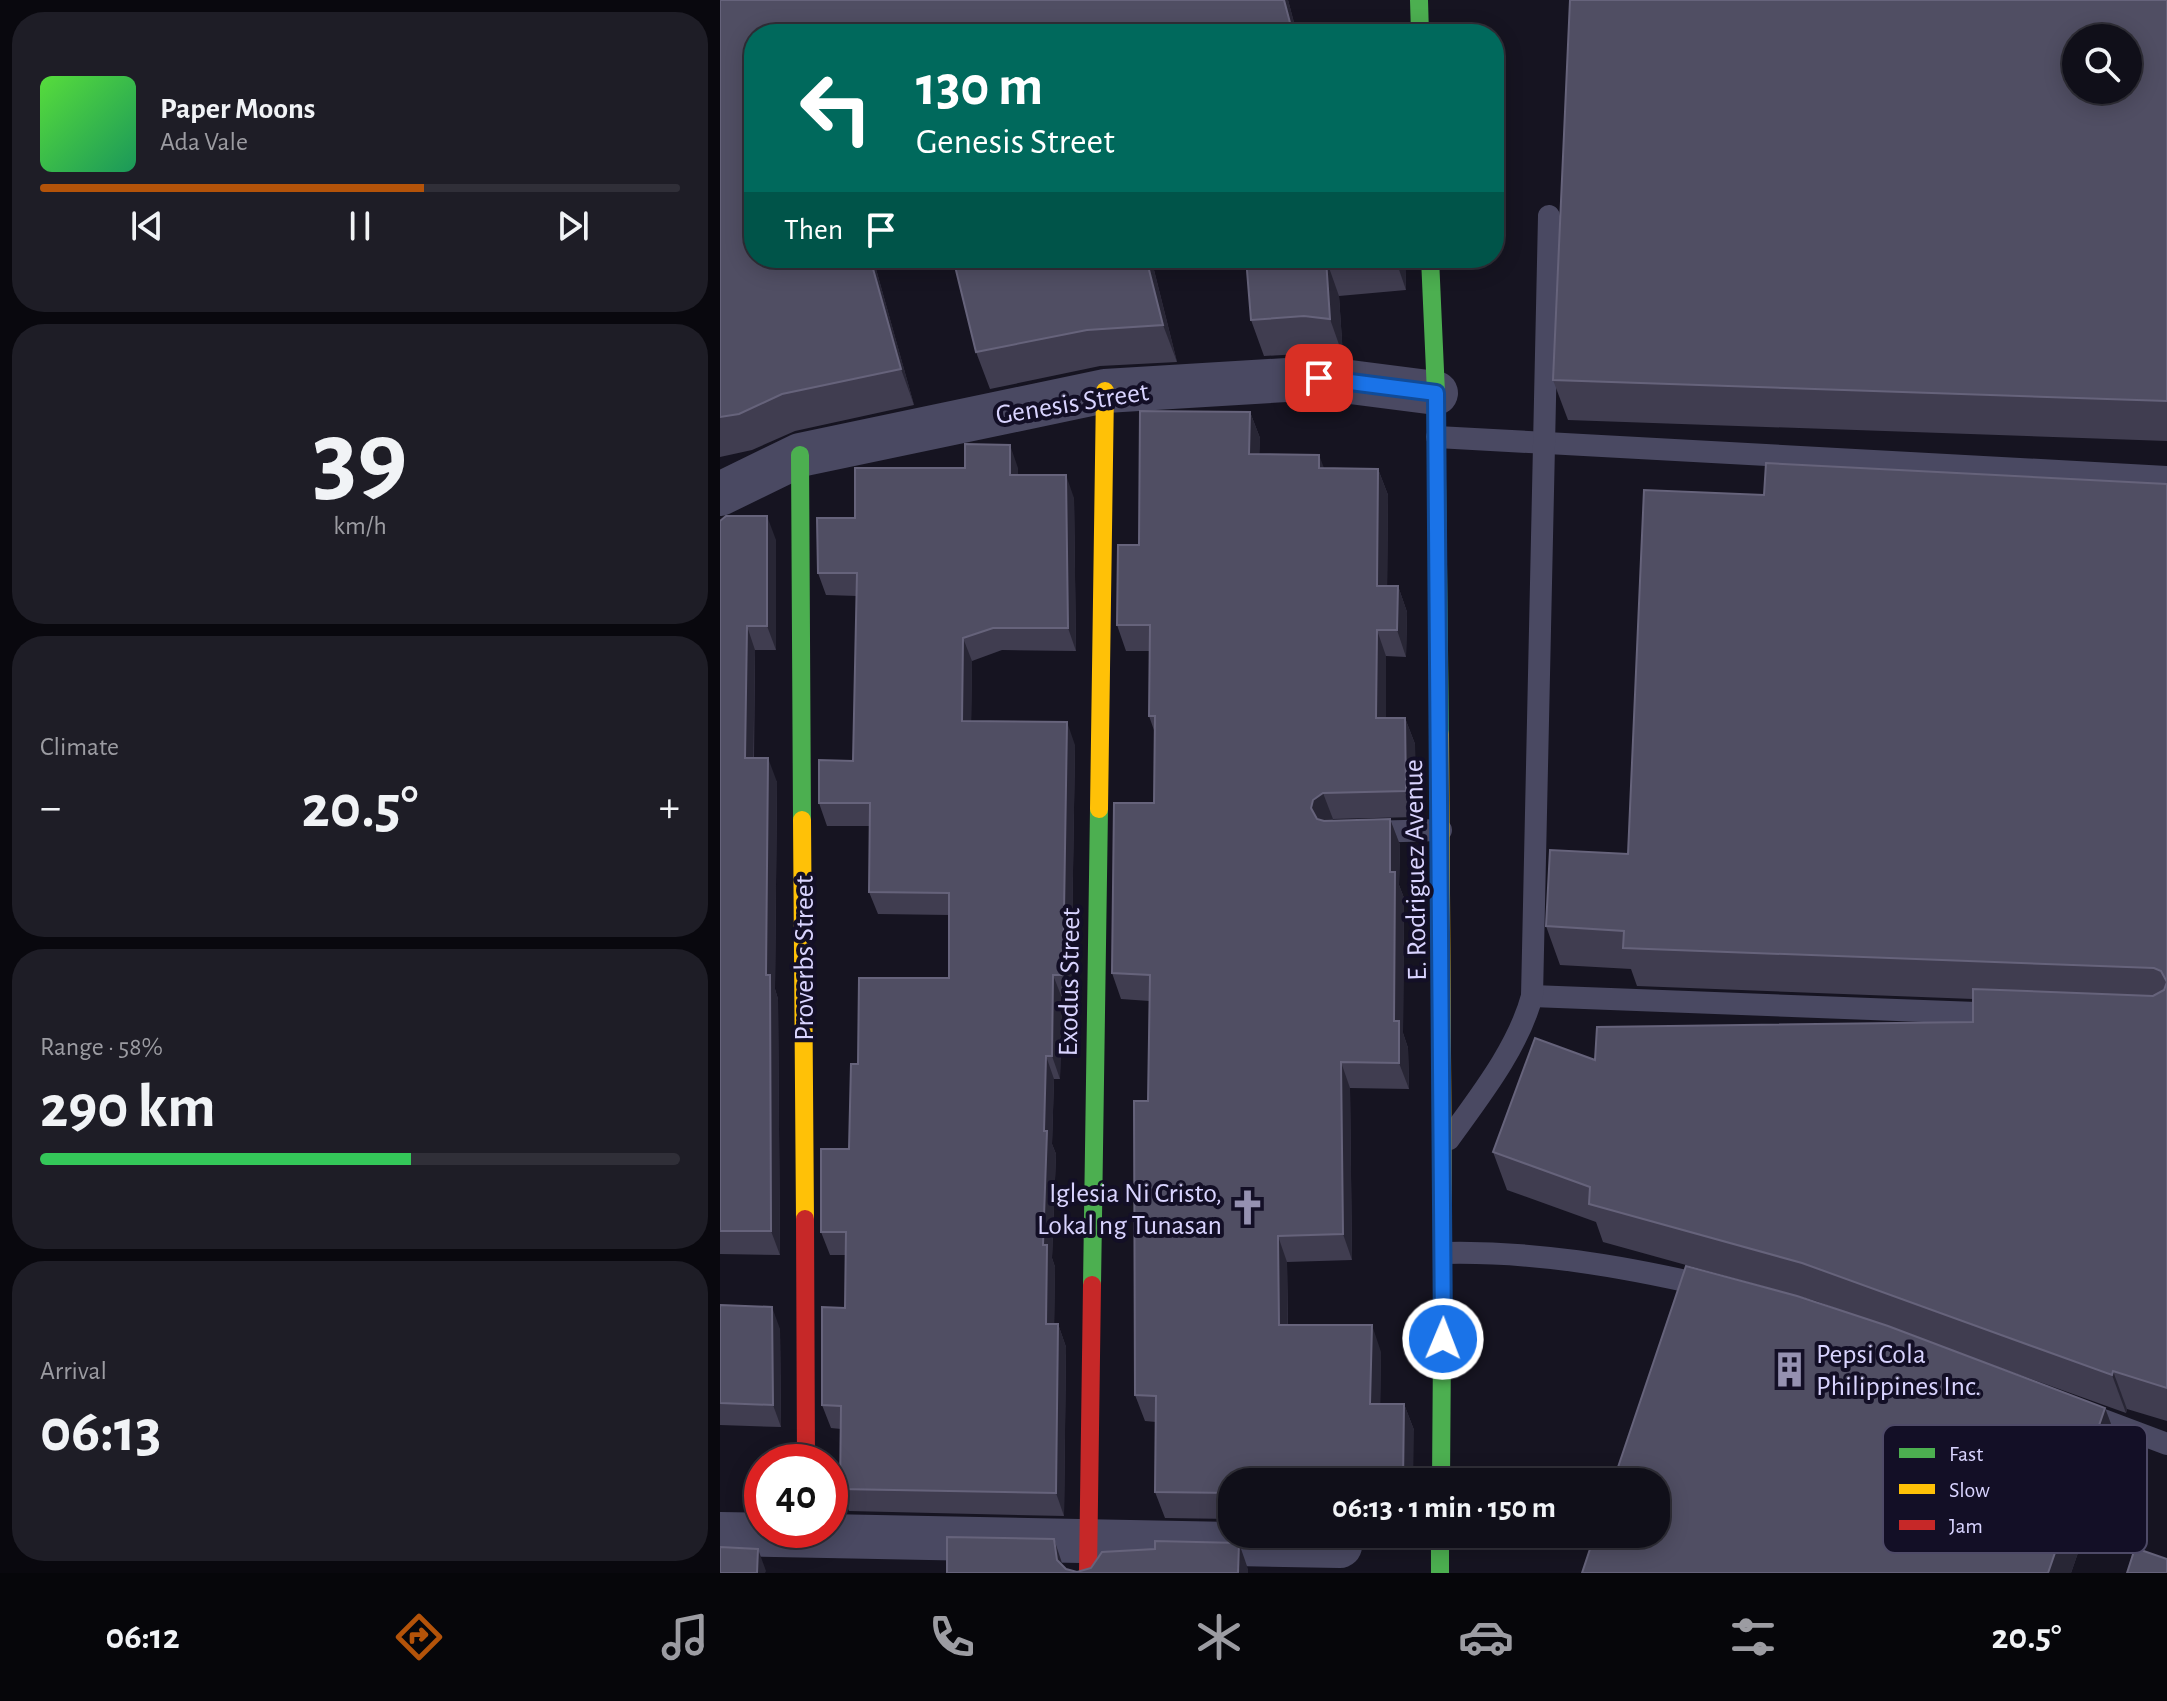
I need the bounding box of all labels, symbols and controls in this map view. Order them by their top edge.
map controls [2062,24,2142,104]
button: search [2062,24,2142,104]
icon: left [784,56,888,160]
text: 130 m [916,59,1043,115]
text: Paper Moons [160,94,315,124]
text: Genesis Street [916,124,1115,160]
text: Ada Vale [160,129,248,155]
icon: previous [125,204,169,248]
icon: pause [338,204,382,248]
icon: next [551,204,595,248]
icon: arrive [859,208,903,252]
text: Then [784,215,843,245]
pin [1285,344,1353,412]
icon: arrive [1297,356,1341,400]
street label: Genesis Street [994,378,1151,430]
text: 39 [312,407,408,511]
text: km/h [333,513,387,539]
text: Climate [40,734,119,760]
street label: E. Rodriguez Avenue [1400,759,1432,981]
text: 20.5° [302,778,418,838]
text: − [40,786,61,830]
text: + [659,786,680,830]
street label: Proverbs Street [791,875,819,1041]
street label: Exodus Street [1055,907,1085,1057]
text: Range · 58% [40,1034,163,1060]
text: 290 km [40,1078,216,1138]
place label: Iglesia Ni Cristo, Lokal ng Tunasan [1037,1180,1222,1240]
church icon: Iglesia Ni Cristo, Lokal ng Tunasan [1229,1189,1267,1227]
position arrow [1401,1297,1485,1381]
place label: Pepsi Cola Philippines Inc. [1816,1341,1981,1401]
building icon: Pepsi Cola Philippines Inc. [1771,1350,1809,1388]
text: Arrival [40,1358,107,1384]
text: 06:13 [40,1402,161,1462]
legend [1883,1425,2147,1553]
text: Fast [1949,1443,1983,1465]
speed limit sign: 40 [744,1444,848,1548]
text: Slow [1949,1479,1990,1501]
text: 06:13 · 1 min · 150 m [1332,1493,1556,1523]
text: Jam [1949,1515,1983,1537]
icon: directions [391,1609,447,1665]
icon: music [657,1609,713,1665]
icon: phone [924,1609,980,1665]
icon: climate [1191,1609,1247,1665]
icon: car [1458,1609,1514,1665]
icon: filters [1725,1609,1781,1665]
text: 06:12 [105,1619,180,1655]
text: 20.5° [1992,1619,2062,1655]

